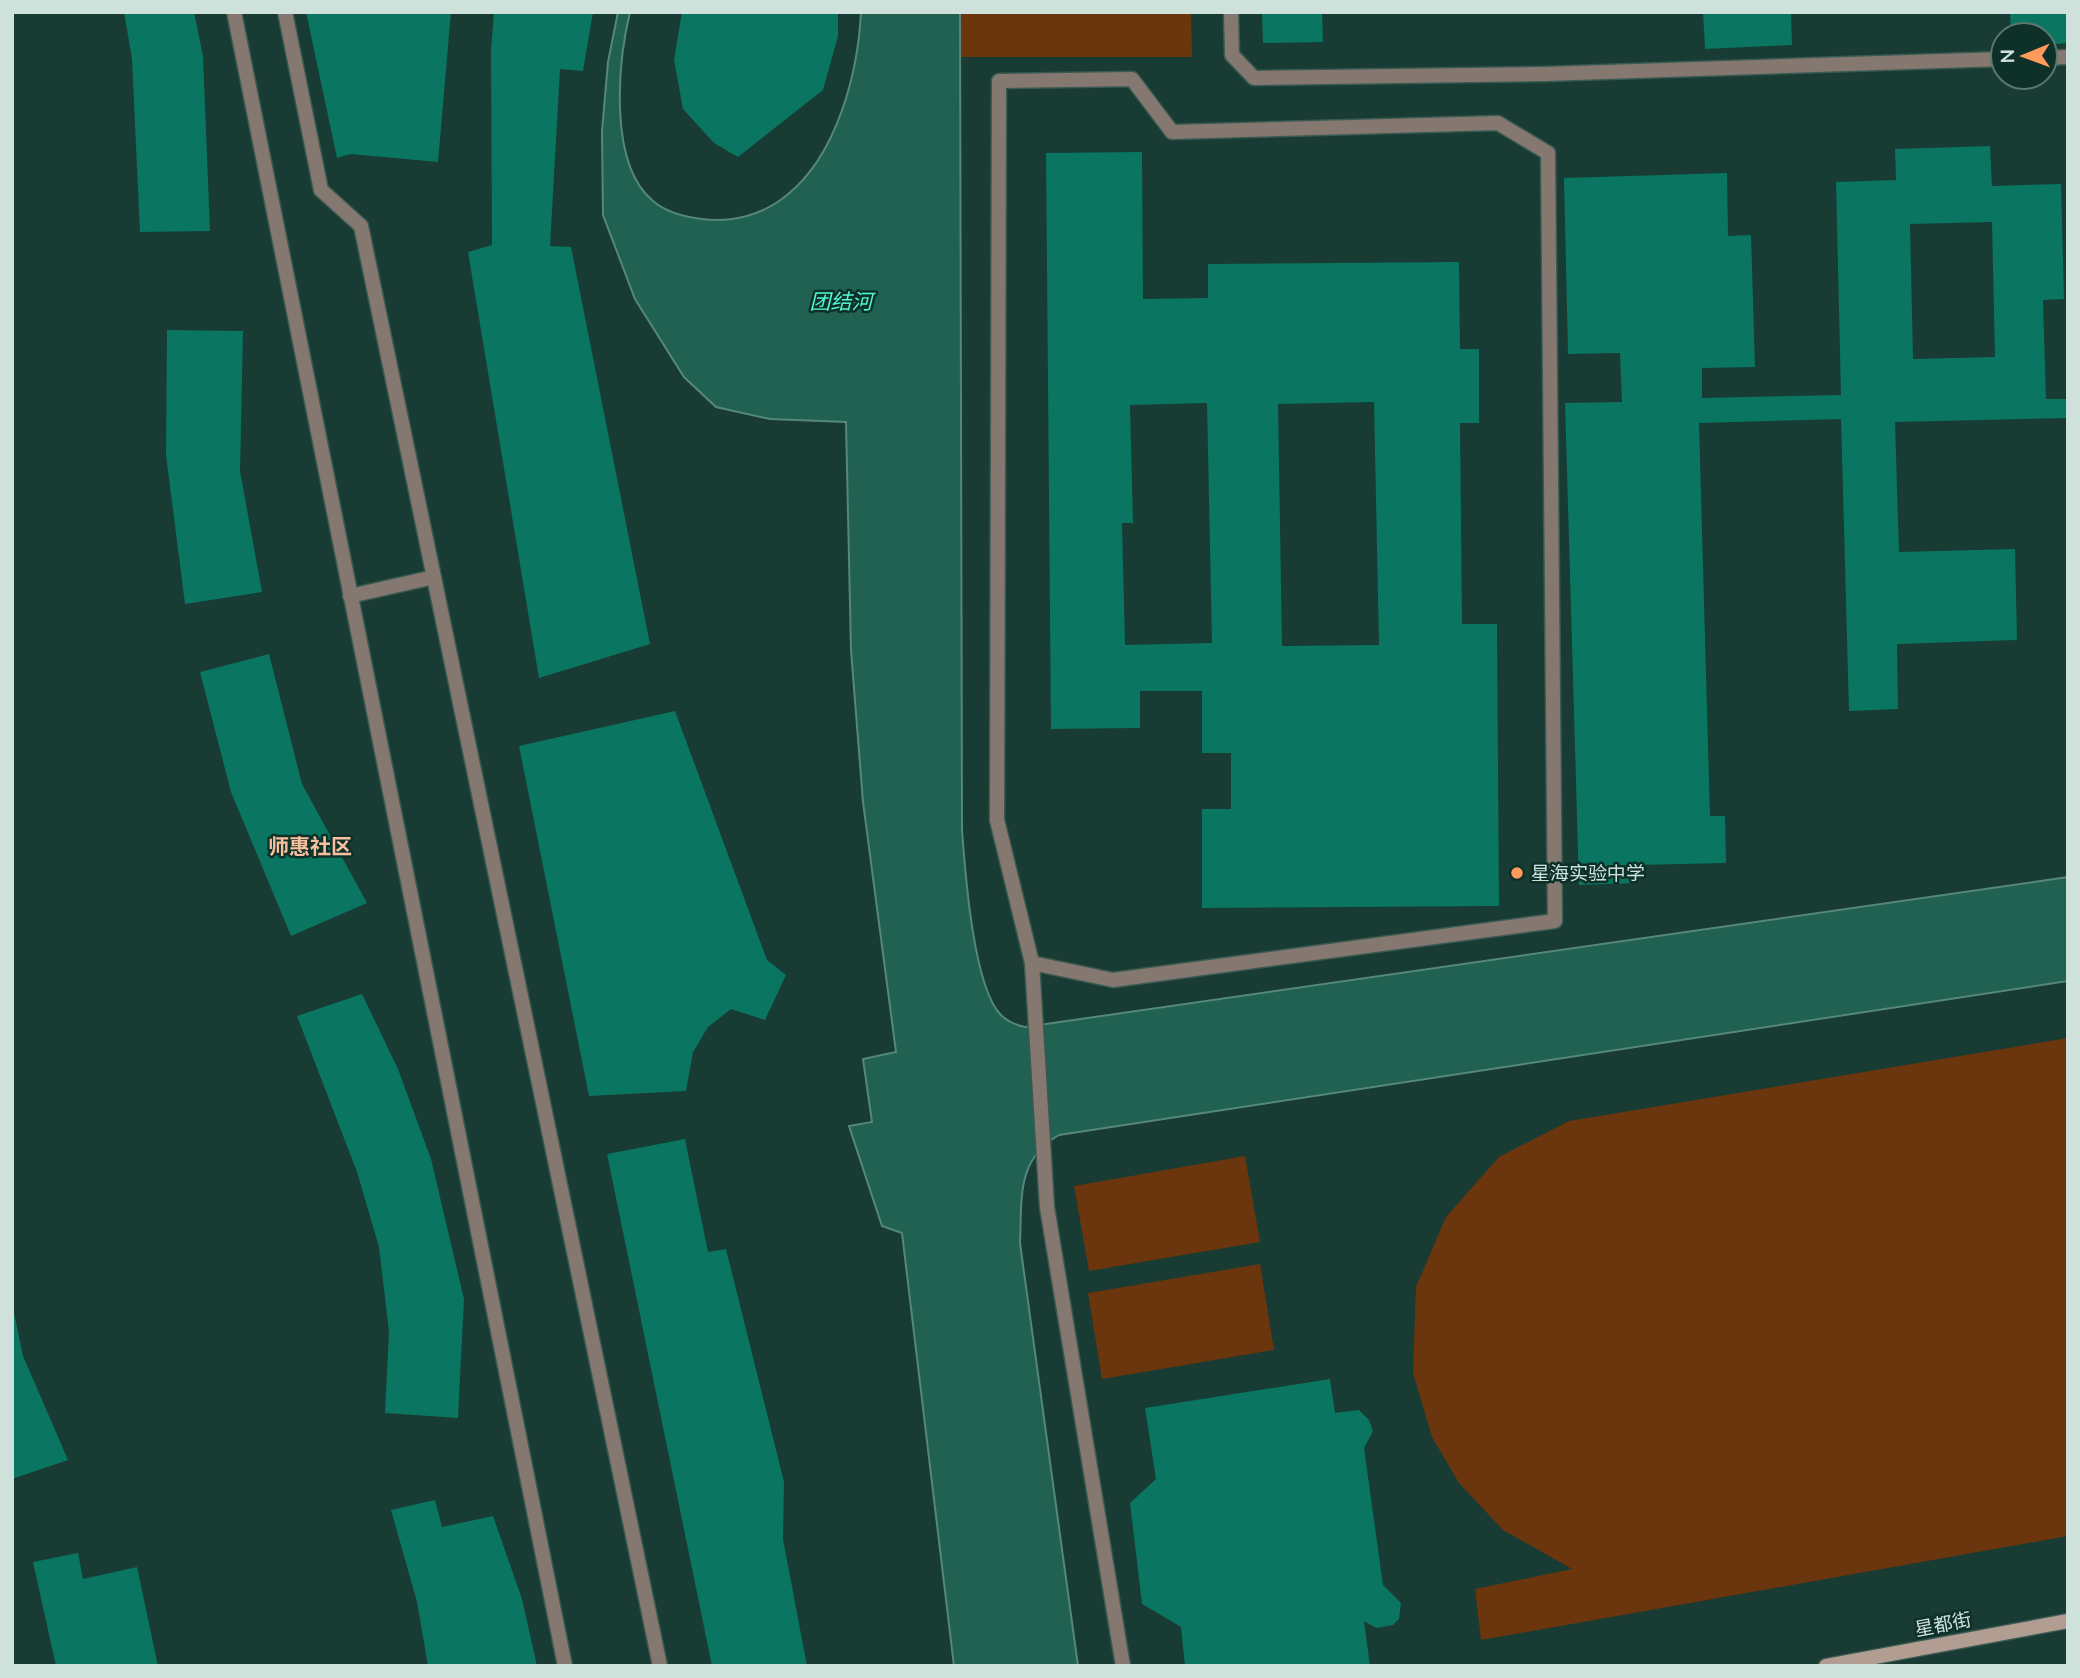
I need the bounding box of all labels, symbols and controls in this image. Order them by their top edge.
north arrow [1989,21,2059,91]
text: N [1995,49,2019,64]
water label: 团结河 [810,288,876,314]
district label: 师惠社区 [268,833,352,859]
place label: 星海实验中学 [1531,861,1645,885]
marker: 星海实验中学 [1509,865,1525,881]
street label: 星都街 [1913,1607,1973,1641]

